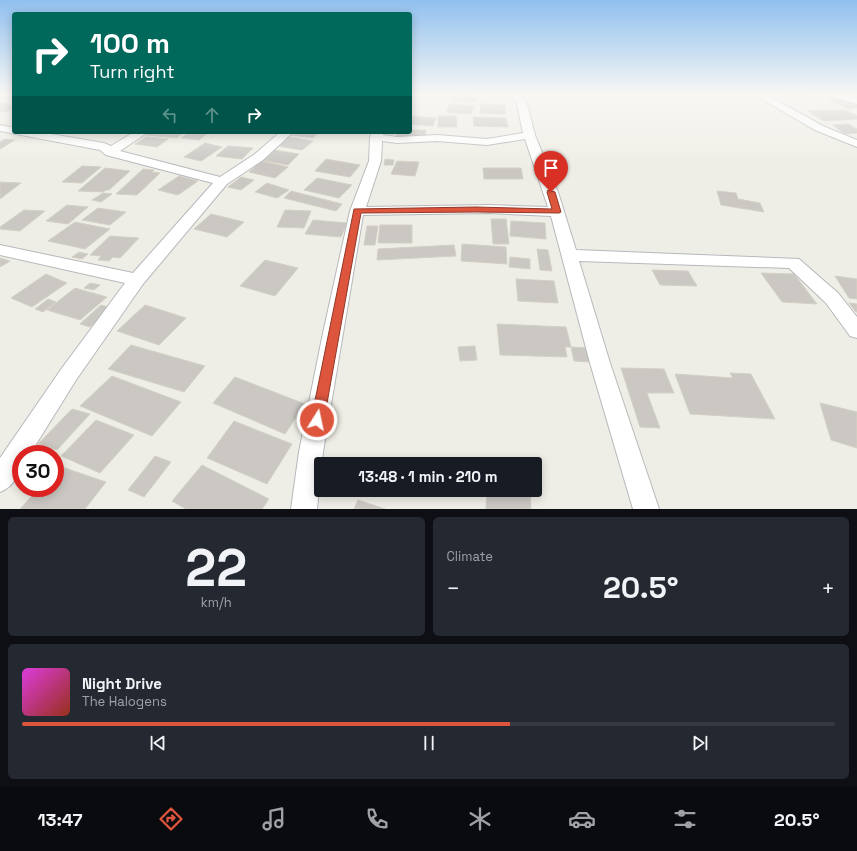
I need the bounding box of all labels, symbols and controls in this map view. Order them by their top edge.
text: 100 m [90,25,170,61]
icon: right [24,28,76,80]
text: Turn right [90,60,174,83]
icon: left [159,104,181,126]
icon: ahead [201,104,223,126]
icon: right [243,104,265,126]
pin [534,151,568,192]
icon: arrive [540,157,562,179]
position arrow [296,399,338,441]
speed limit sign: 30 [12,445,64,497]
text: 13:48 · 1 min · 210 m [358,467,498,486]
text: 22 [185,535,247,601]
text: Climate [447,548,493,565]
text: 20.5° [603,568,679,607]
text: − [447,574,460,602]
text: + [821,574,835,602]
text: km/h [201,594,232,611]
text: Night Drive [82,674,162,693]
text: The Halogens [82,693,167,710]
icon: previous [147,732,169,754]
icon: pause [418,732,440,754]
icon: next [689,732,711,754]
icon: directions [157,805,185,833]
icon: music [260,805,288,833]
icon: phone [363,805,391,833]
icon: climate [466,805,494,833]
icon: car [568,805,596,833]
icon: filters [671,805,699,833]
text: 13:47 [37,808,83,831]
text: 20.5° [774,808,819,831]

